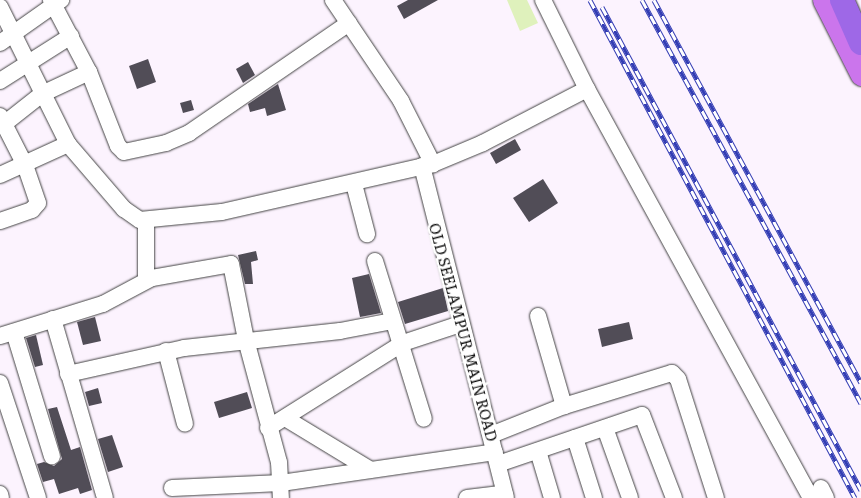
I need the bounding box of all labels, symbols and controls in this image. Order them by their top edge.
street label: OLD SEELAMPUR MAIN ROAD [426,221,502,443]

